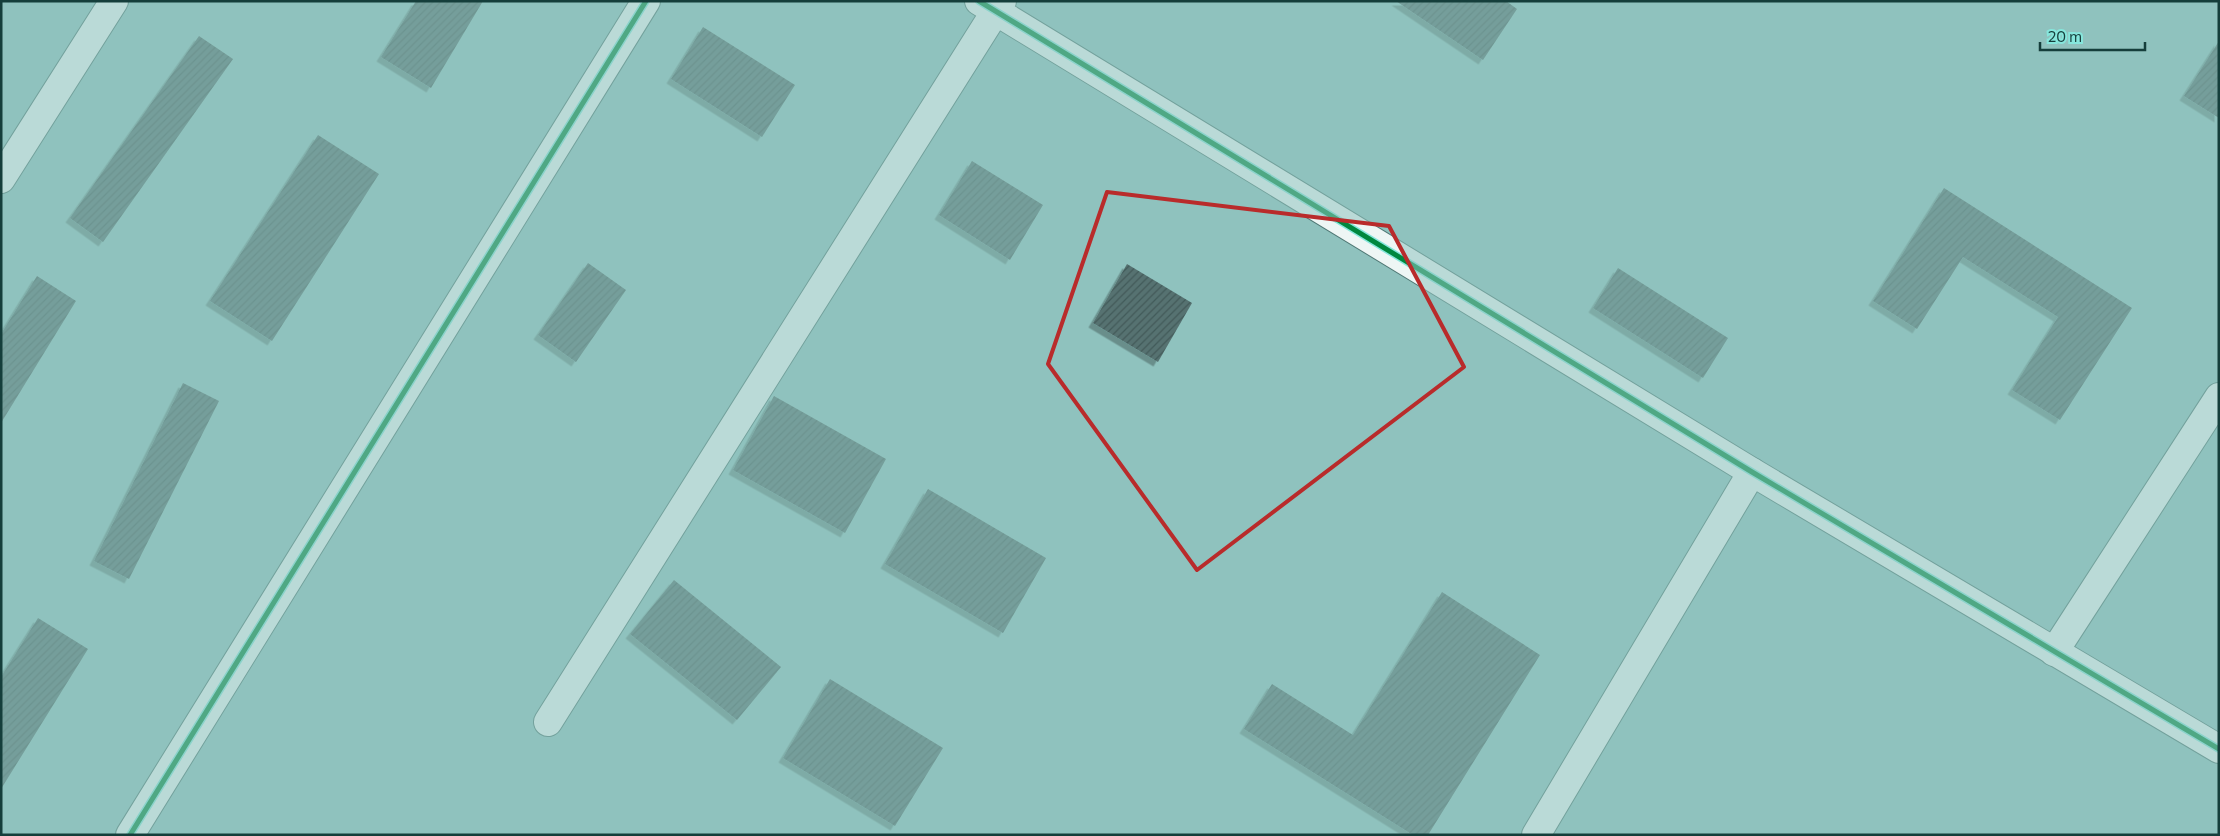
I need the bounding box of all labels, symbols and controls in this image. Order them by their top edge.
scale bar [2040,20,2145,52]
text: 20 m [2048,27,2082,45]

